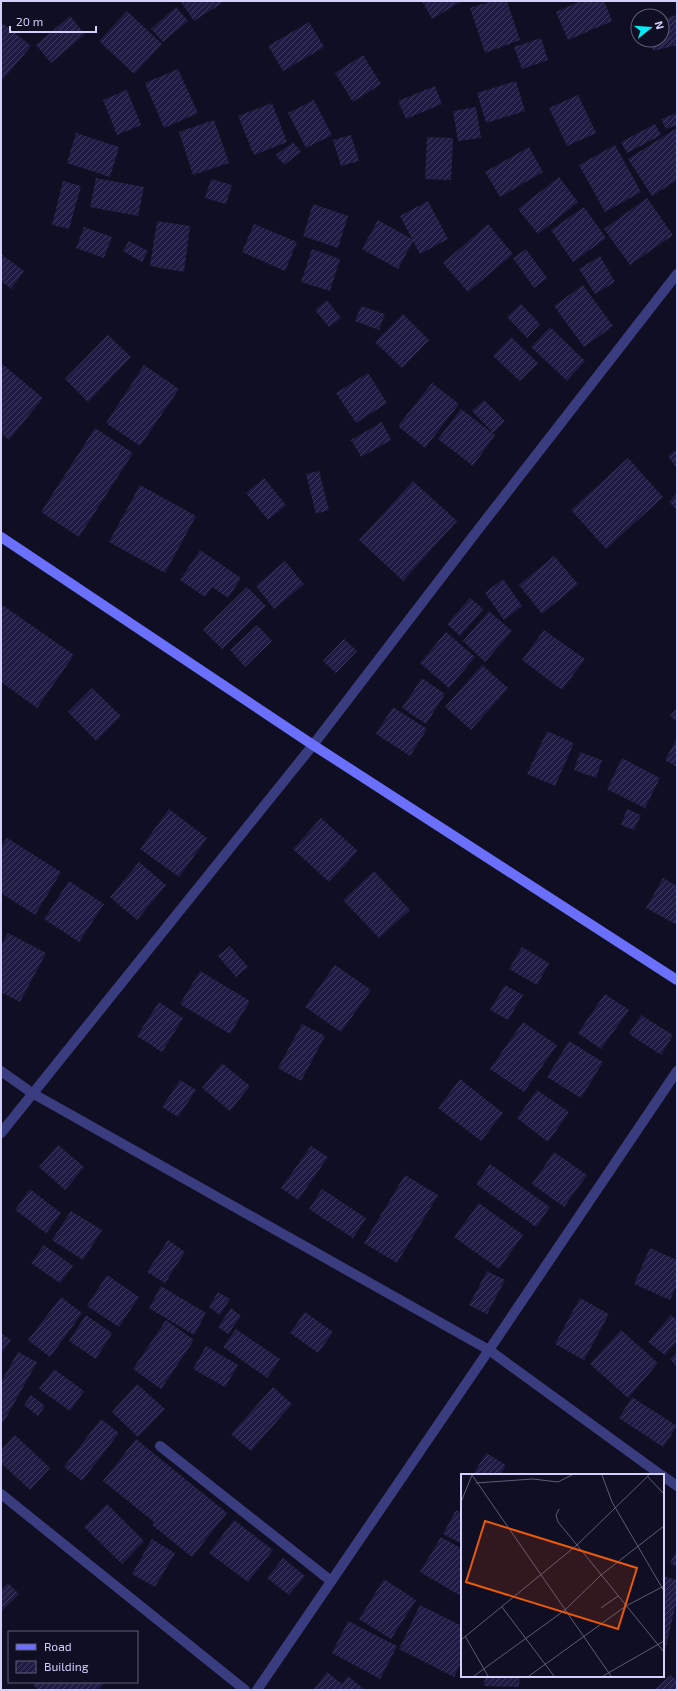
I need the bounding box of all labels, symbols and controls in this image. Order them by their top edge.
scale bar [10,8,96,34]
north arrow [630,8,670,48]
text: 20 m [16,14,43,28]
text: N [653,19,667,31]
inset map [461,1474,664,1677]
legend [8,1631,138,1683]
text: Road [44,1639,72,1653]
text: Building [44,1659,89,1673]

